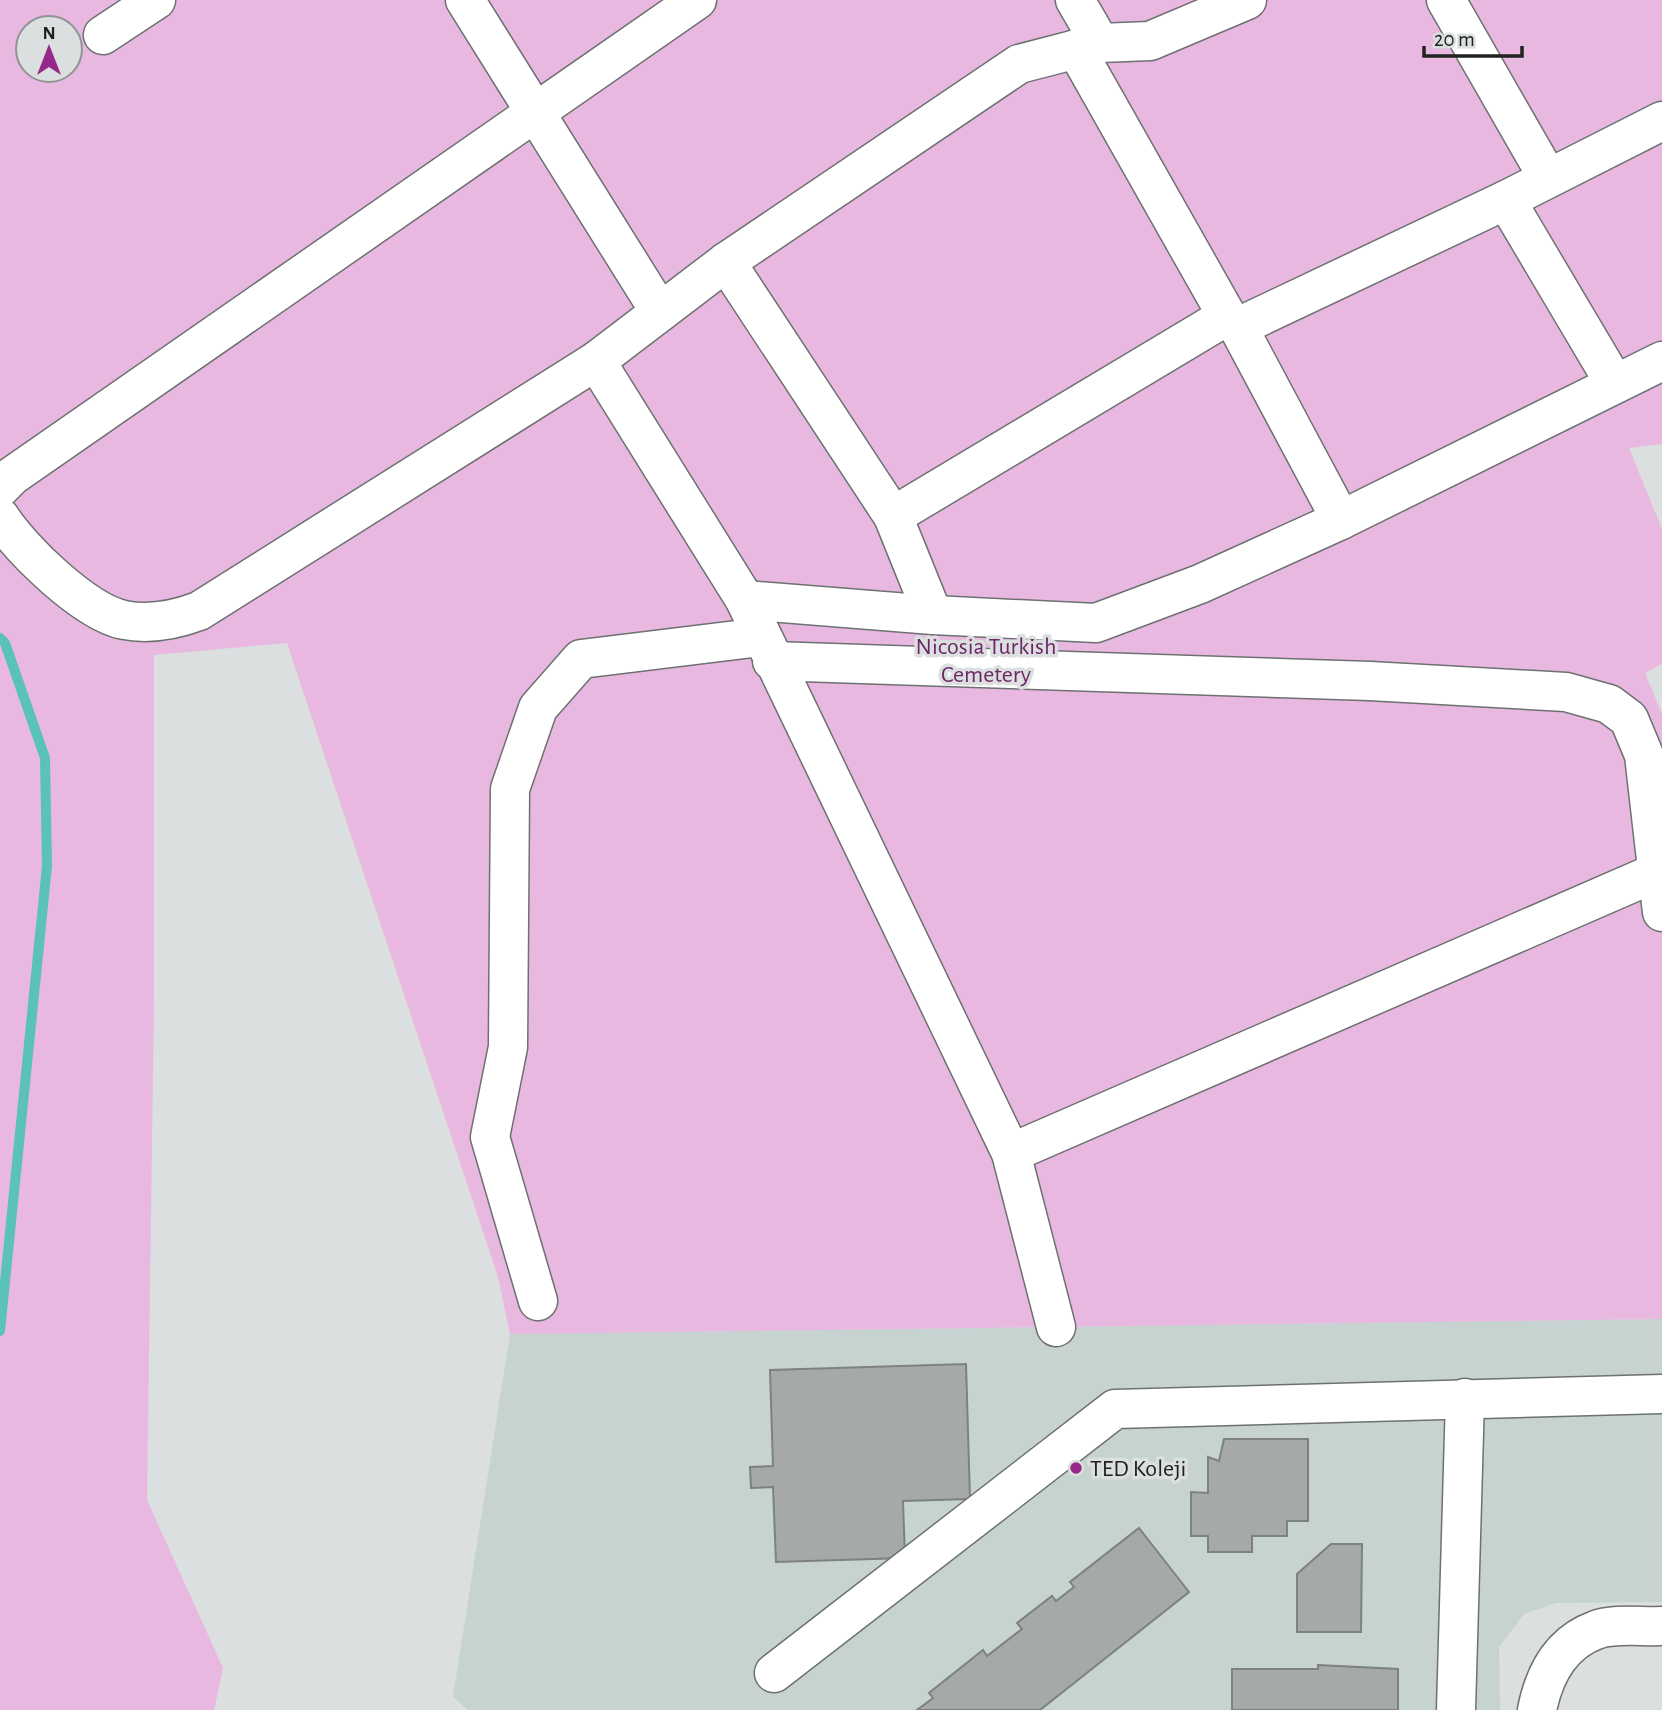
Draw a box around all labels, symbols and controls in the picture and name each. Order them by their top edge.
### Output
north arrow [14,14,84,84]
scale bar [1424,14,1522,58]
text: N [42,24,56,43]
text: 20 m [1434,29,1475,50]
park label: Nicosia Turkish Cemetery [916,635,1056,687]
place label: TED Koleji [1090,1457,1186,1481]
marker: TED Koleji [1068,1460,1084,1476]

